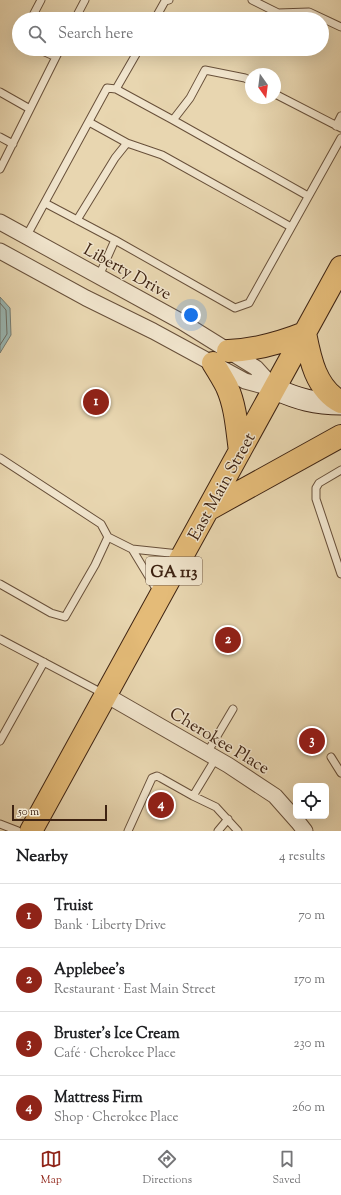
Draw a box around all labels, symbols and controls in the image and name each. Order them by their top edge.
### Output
search box [12,12,329,56]
icon: search [26,23,48,45]
text: Search here [58,24,133,45]
north arrow [245,68,281,104]
street label: Liberty Drive [79,239,175,307]
your location [181,305,201,325]
pin: 1 [83,387,109,417]
street label: East Main Street [183,428,262,545]
road number: GA 113 [146,557,202,585]
pin: 2 [215,625,241,655]
street label: Cherokee Place [164,702,274,781]
pin: 3 [299,726,325,756]
map controls [293,783,329,819]
button: locate [293,783,329,819]
pin: 4 [148,790,174,820]
scale bar [12,803,107,822]
text: 50 m [18,804,39,820]
text: Nearby [16,845,68,869]
text: 4 results [279,848,325,866]
text: Truist [54,896,93,917]
text: 1 [27,907,31,925]
text: 70 m [298,907,325,925]
text: Bank · Liberty Drive [54,917,166,935]
text: Applebee's [54,960,125,981]
text: 2 [26,971,32,989]
text: 170 m [294,971,325,989]
text: Restaurant · East Main Street [54,981,215,999]
text: Bruster's Ice Cream [54,1024,180,1045]
text: 3 [26,1035,32,1053]
text: 230 m [293,1035,325,1053]
text: Café · Cherokee Place [54,1045,176,1063]
text: Mattress Firm [54,1088,143,1109]
text: 4 [26,1099,32,1117]
text: 260 m [292,1099,325,1117]
text: Shop · Cherokee Place [54,1109,179,1127]
tab: Map [40,1148,62,1188]
tab: Directions [143,1148,192,1188]
tab: Saved [273,1148,301,1188]

